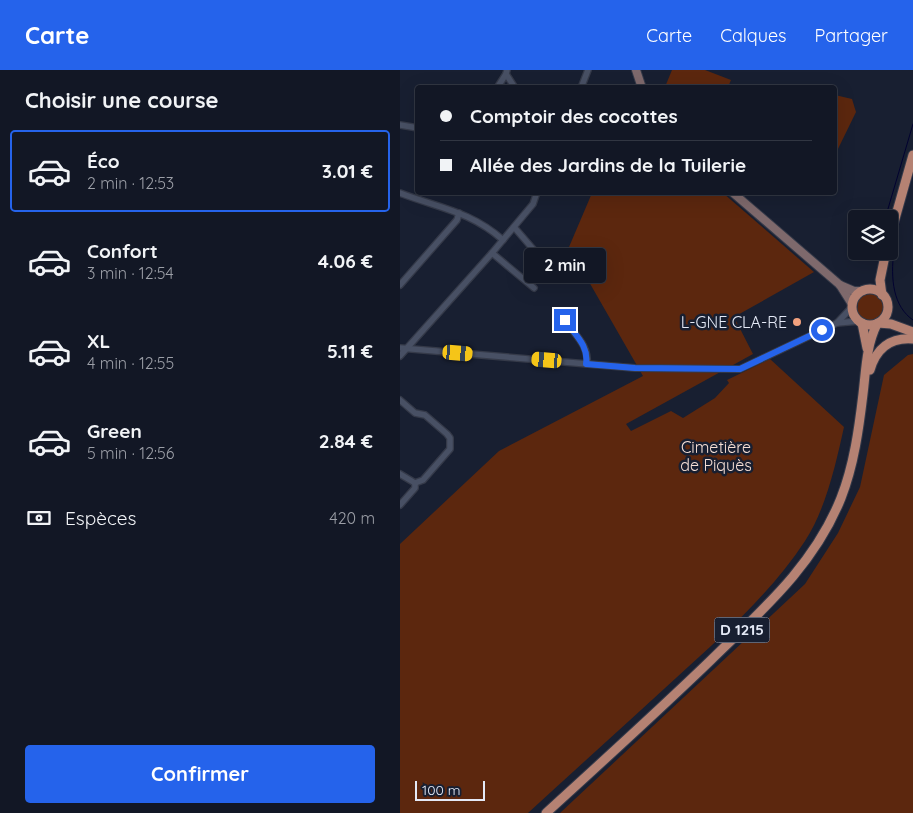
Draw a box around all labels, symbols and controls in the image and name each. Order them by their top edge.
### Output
text: Carte [25,20,89,50]
text: Carte [646,24,692,47]
text: Calques [720,24,787,47]
text: Partager [815,24,888,47]
text: Choisir une course [25,86,219,114]
text: Comptoir des cocottes [470,104,678,128]
icon: car [27,149,72,194]
text: Éco [87,149,120,173]
text: Allée des Jardins de la Tuilerie [470,153,746,177]
text: 3.01 € [322,159,373,183]
text: 2 min · 12:53 [87,173,174,193]
map controls [848,210,898,260]
button: layers [848,210,898,260]
icon: car [27,239,72,284]
text: Confort [87,239,158,263]
callout: 2 min [524,248,606,282]
text: 4.06 € [318,249,373,273]
text: 2 min [544,255,586,275]
text: 3 min · 12:54 [87,263,174,283]
route end [554,309,576,331]
place label: L-GNE CLA-RE [681,312,787,332]
marker: L-GNE CLA-RE [791,316,803,328]
route start [811,319,833,341]
icon: car [27,329,72,374]
text: XL [87,329,110,353]
text: 5.11 € [327,339,373,363]
car [442,344,473,362]
car [531,351,562,369]
text: 4 min · 12:55 [87,353,174,373]
icon: car [27,419,72,464]
text: Green [87,419,142,443]
text: 2.84 € [319,429,373,453]
park label: Cimetière de Piquès [680,437,752,475]
text: 5 min · 12:56 [87,443,174,463]
icon: cash [25,504,53,532]
text: Espèces [65,506,136,530]
text: 420 m [329,508,375,528]
road number: D 1215 [714,618,770,642]
button: Confirmer [25,745,375,803]
scale bar [415,778,485,801]
text: 100 m [422,781,460,799]

